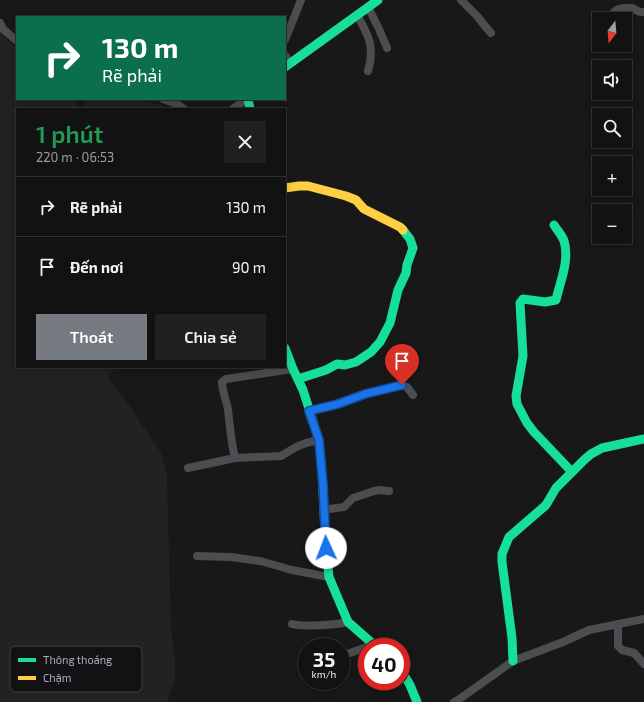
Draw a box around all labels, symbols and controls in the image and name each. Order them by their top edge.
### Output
north arrow [592,12,632,52]
map controls [592,12,632,244]
text: 130 m [102,30,178,64]
icon: right [36,32,88,84]
button: sound [592,60,632,100]
text: Rẽ phải [102,64,162,86]
button: search [592,108,632,148]
text: 1 phút [36,119,103,148]
button: close [224,121,266,163]
text: 220 m · 06:53 [36,149,114,165]
button: + [592,156,632,196]
icon: right [36,196,58,218]
text: Rẽ phải [70,198,122,216]
text: 130 m [226,198,266,216]
button: − [592,204,632,244]
icon: arrive [36,256,58,278]
text: Đến nơi [70,258,124,276]
text: 90 m [232,258,266,276]
button: Thoát [36,314,147,360]
button: Chia sẻ [155,314,266,360]
pin [385,344,419,385]
icon: arrive [391,350,413,372]
position arrow [305,527,347,569]
speed limit sign: 40 [358,638,410,690]
legend [10,646,142,692]
text: 35 [313,647,335,671]
text: Thông thoáng [43,653,112,666]
text: km/h [312,668,336,680]
text: Chậm [43,671,71,685]

